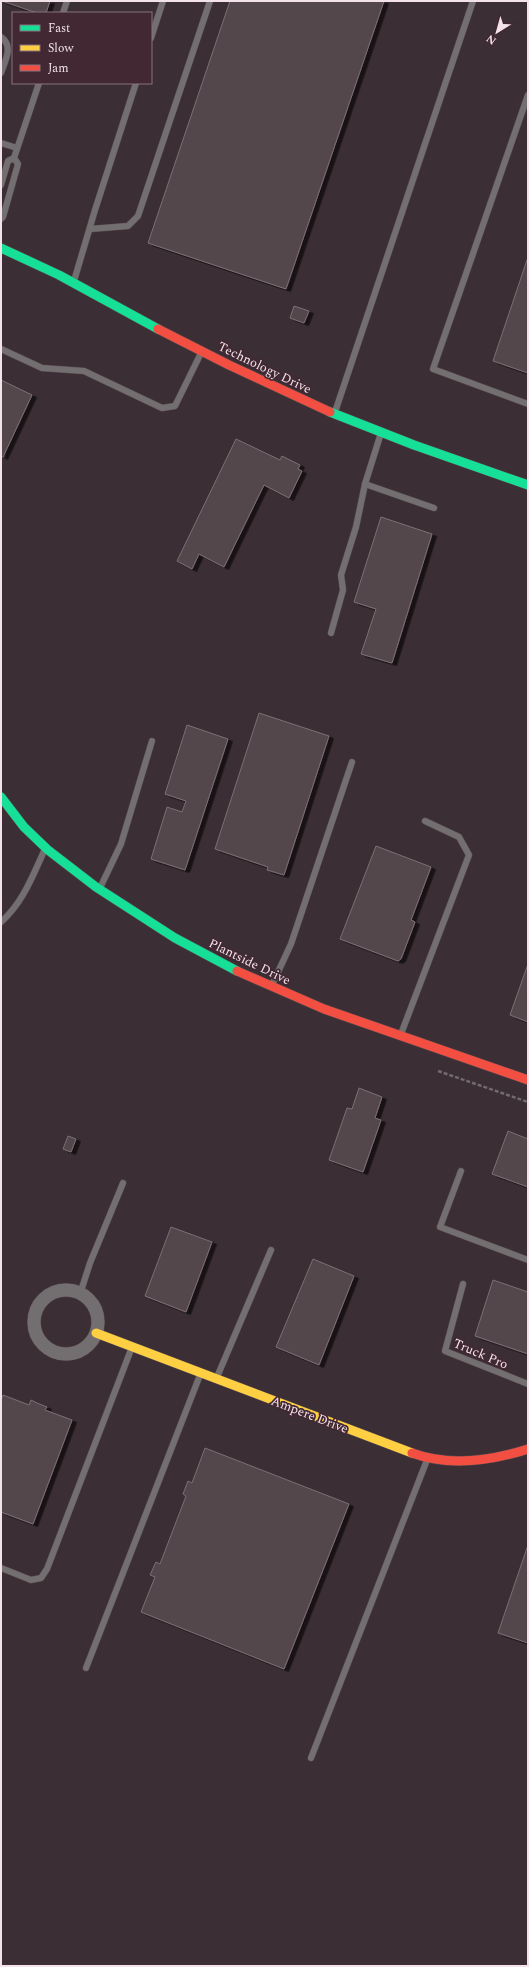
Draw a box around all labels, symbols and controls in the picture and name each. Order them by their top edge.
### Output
legend [12,12,152,84]
north arrow [477,12,517,52]
text: Fast [48,19,70,38]
text: N [483,30,500,49]
text: Slow [48,39,74,58]
text: Jam [48,59,69,78]
street label: Technology Drive [214,337,315,399]
street label: Plantside Drive [205,933,294,990]
street label: Truck Pro [450,1333,511,1374]
street label: Ampere Drive [268,1391,351,1439]

